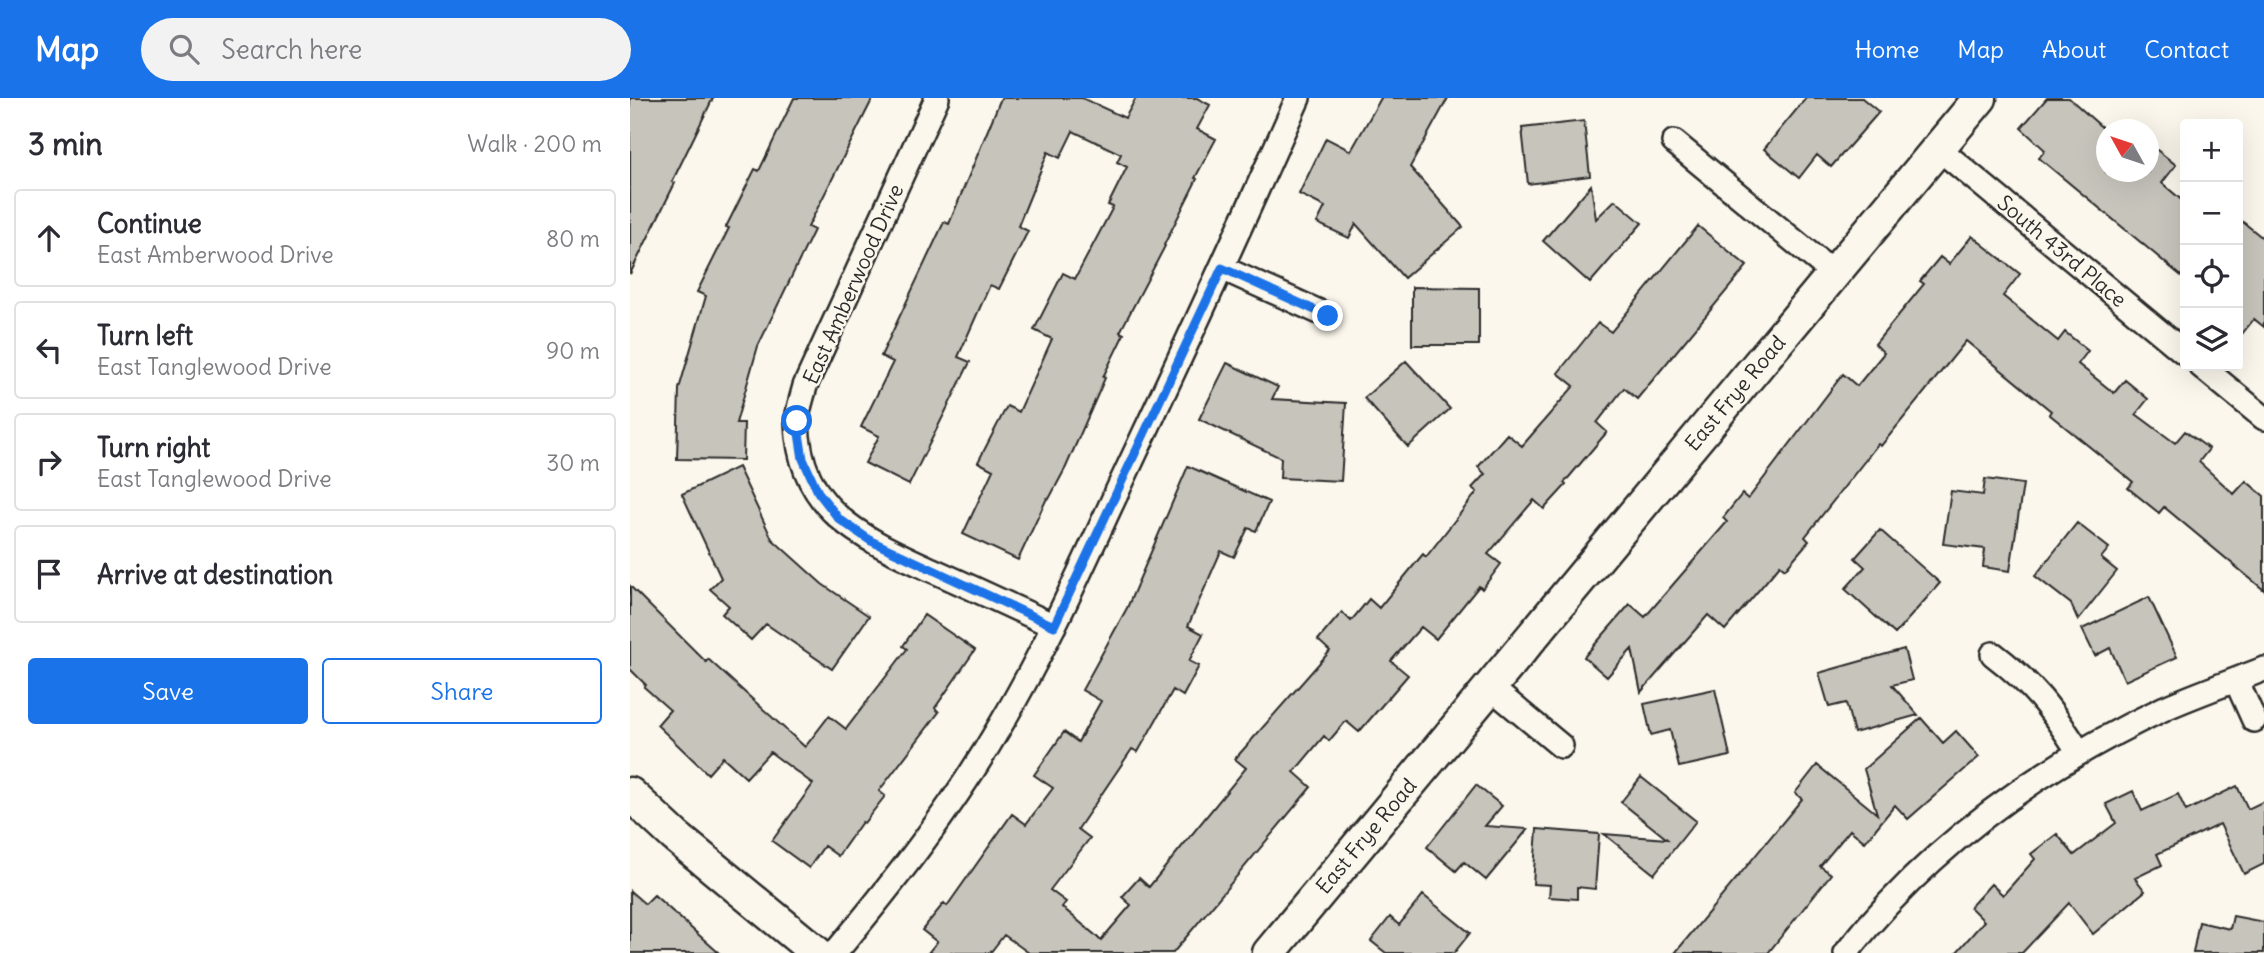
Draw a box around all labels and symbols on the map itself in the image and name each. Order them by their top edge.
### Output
north arrow [2096,119,2159,182]
street label: East Amberwood Drive [797,180,909,388]
street label: South 43rd Place [1992,189,2132,313]
route end [1312,300,1343,331]
street label: East Frye Road [1679,330,1791,456]
route start [781,405,812,436]
street label: East Frye Road [1310,773,1422,899]

